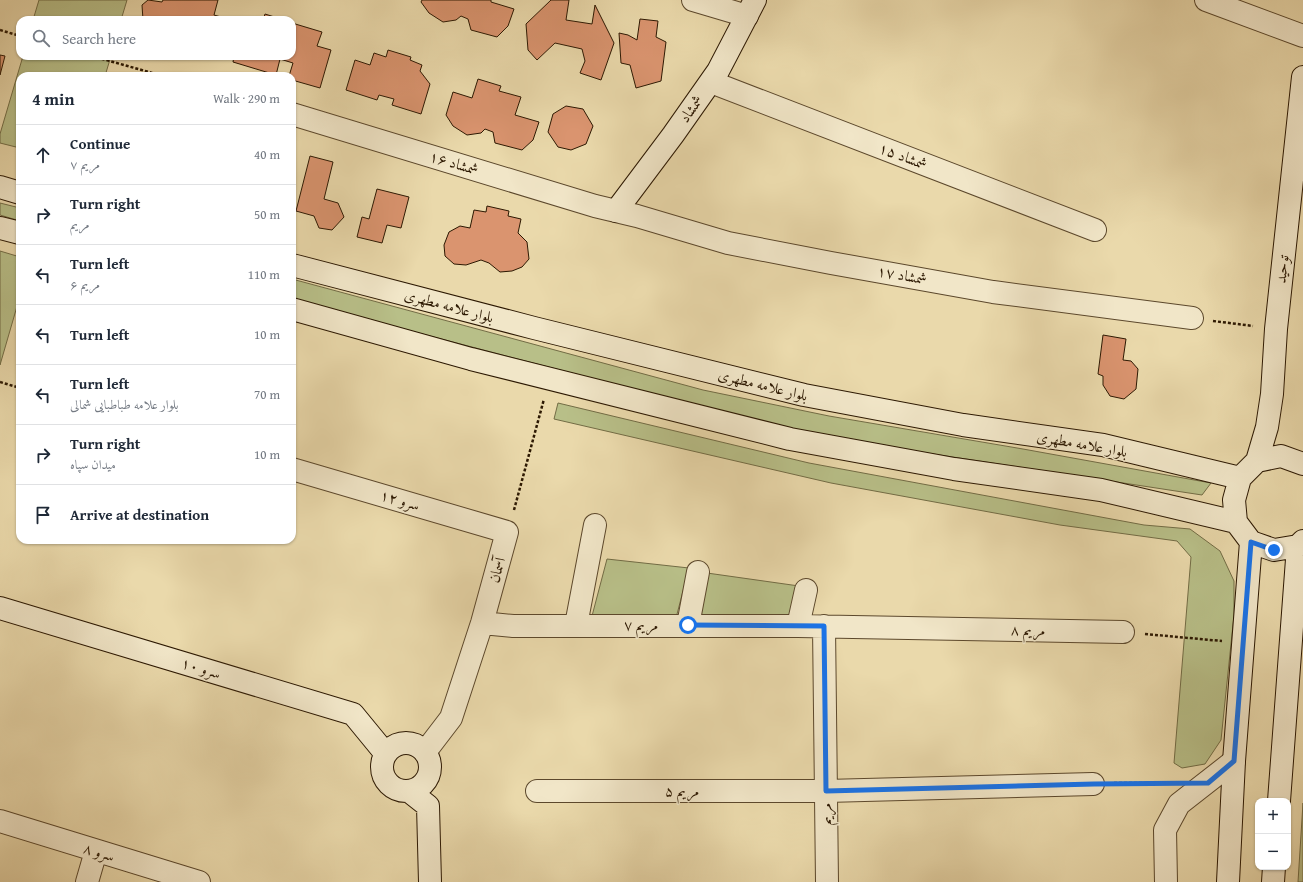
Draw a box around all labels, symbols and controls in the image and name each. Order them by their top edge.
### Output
search box [16,16,296,60]
icon: search [30,27,52,49]
text: Search here [62,28,136,49]
text: 4 min [32,86,74,111]
text: Walk · 290 m [213,89,280,108]
street label: شمشاد [674,91,708,127]
text: Continue [70,133,131,154]
street label: شمشاد ۱۵ [876,137,930,174]
icon: ahead [32,144,54,166]
text: 40 m [254,145,280,164]
street label: شمشاد ۱۶ [427,145,481,180]
text: مریم ۷ [70,155,100,174]
text: Turn right [70,193,141,214]
icon: right [32,204,54,226]
text: 50 m [254,205,280,224]
text: مریم [70,215,90,234]
text: Turn left [70,253,129,274]
street label: توحید [1270,253,1293,284]
street label: شمشاد ۱۷ [876,260,929,289]
icon: left [32,264,54,286]
text: 110 m [248,265,280,284]
text: مریم ۶ [70,275,100,294]
street label: بلوار علامه مطهری [402,284,496,328]
icon: left [32,324,54,346]
text: Turn left [70,324,129,345]
text: 10 m [254,325,280,344]
street label: بلوار علامه مطهری [716,363,810,406]
text: Turn left [70,373,129,394]
icon: left [32,384,54,406]
text: 70 m [254,385,280,404]
text: بلوار علامه طباطبایی شمالی [70,395,179,414]
street label: بلوار علامه مطهری [1035,425,1129,462]
text: Turn right [70,433,141,454]
icon: right [32,444,54,466]
text: 10 m [254,445,280,464]
text: میدان سپاه [70,455,116,474]
street label: سرو ۱۲ [378,484,422,515]
icon: arrive [32,504,54,526]
text: Arrive at destination [70,504,209,525]
route end [1265,541,1283,559]
street label: آسمان [483,553,511,585]
street label: مریم ۷ [624,614,658,638]
route start [679,616,697,634]
street label: مریم ۸ [1010,619,1045,643]
street label: سرو ۱۰ [179,652,223,683]
street label: مریم ۵ [665,780,699,804]
map controls [1255,798,1291,870]
button: + [1255,798,1291,834]
street label: مریم [815,803,839,825]
button: − [1255,834,1291,870]
street label: سرو ۸ [81,837,117,866]

